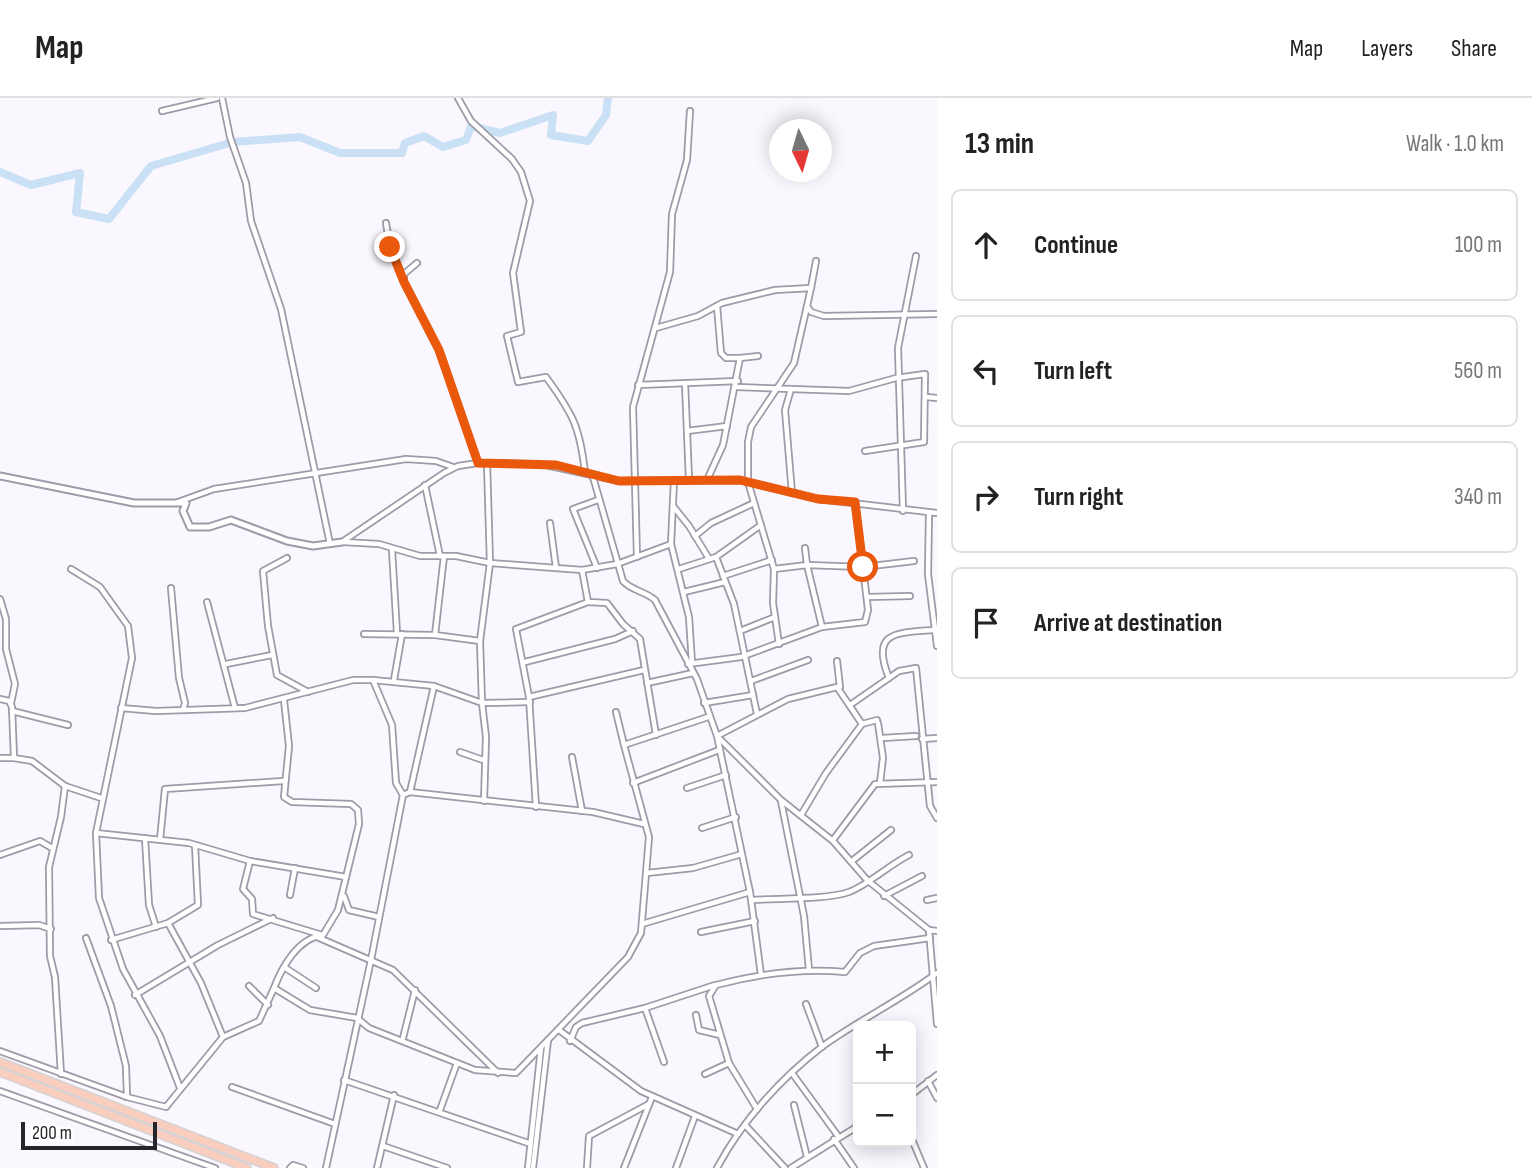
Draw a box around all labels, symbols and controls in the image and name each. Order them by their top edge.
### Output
text: Map [35,28,84,68]
text: Map [1290,34,1323,63]
text: Layers [1361,34,1413,63]
text: Share [1451,34,1497,63]
north arrow [769,119,832,182]
text: 13 min [965,126,1034,162]
text: Walk · 1.0 km [1406,130,1504,158]
icon: ahead [967,226,1005,264]
text: Continue [1034,230,1118,261]
route end [374,231,405,262]
text: 100 m [1455,231,1502,259]
icon: left [967,352,1005,390]
text: Turn left [1034,356,1112,387]
text: 560 m [1454,357,1502,385]
icon: right [967,478,1005,516]
text: Turn right [1034,482,1123,513]
text: 340 m [1454,483,1502,511]
route start [847,551,878,582]
icon: arrive [967,604,1005,642]
text: Arrive at destination [1034,608,1222,639]
map controls [853,1021,916,1147]
button: + [853,1021,916,1084]
button: − [853,1084,916,1147]
scale bar [21,1119,158,1151]
text: 200 m [32,1122,72,1145]

